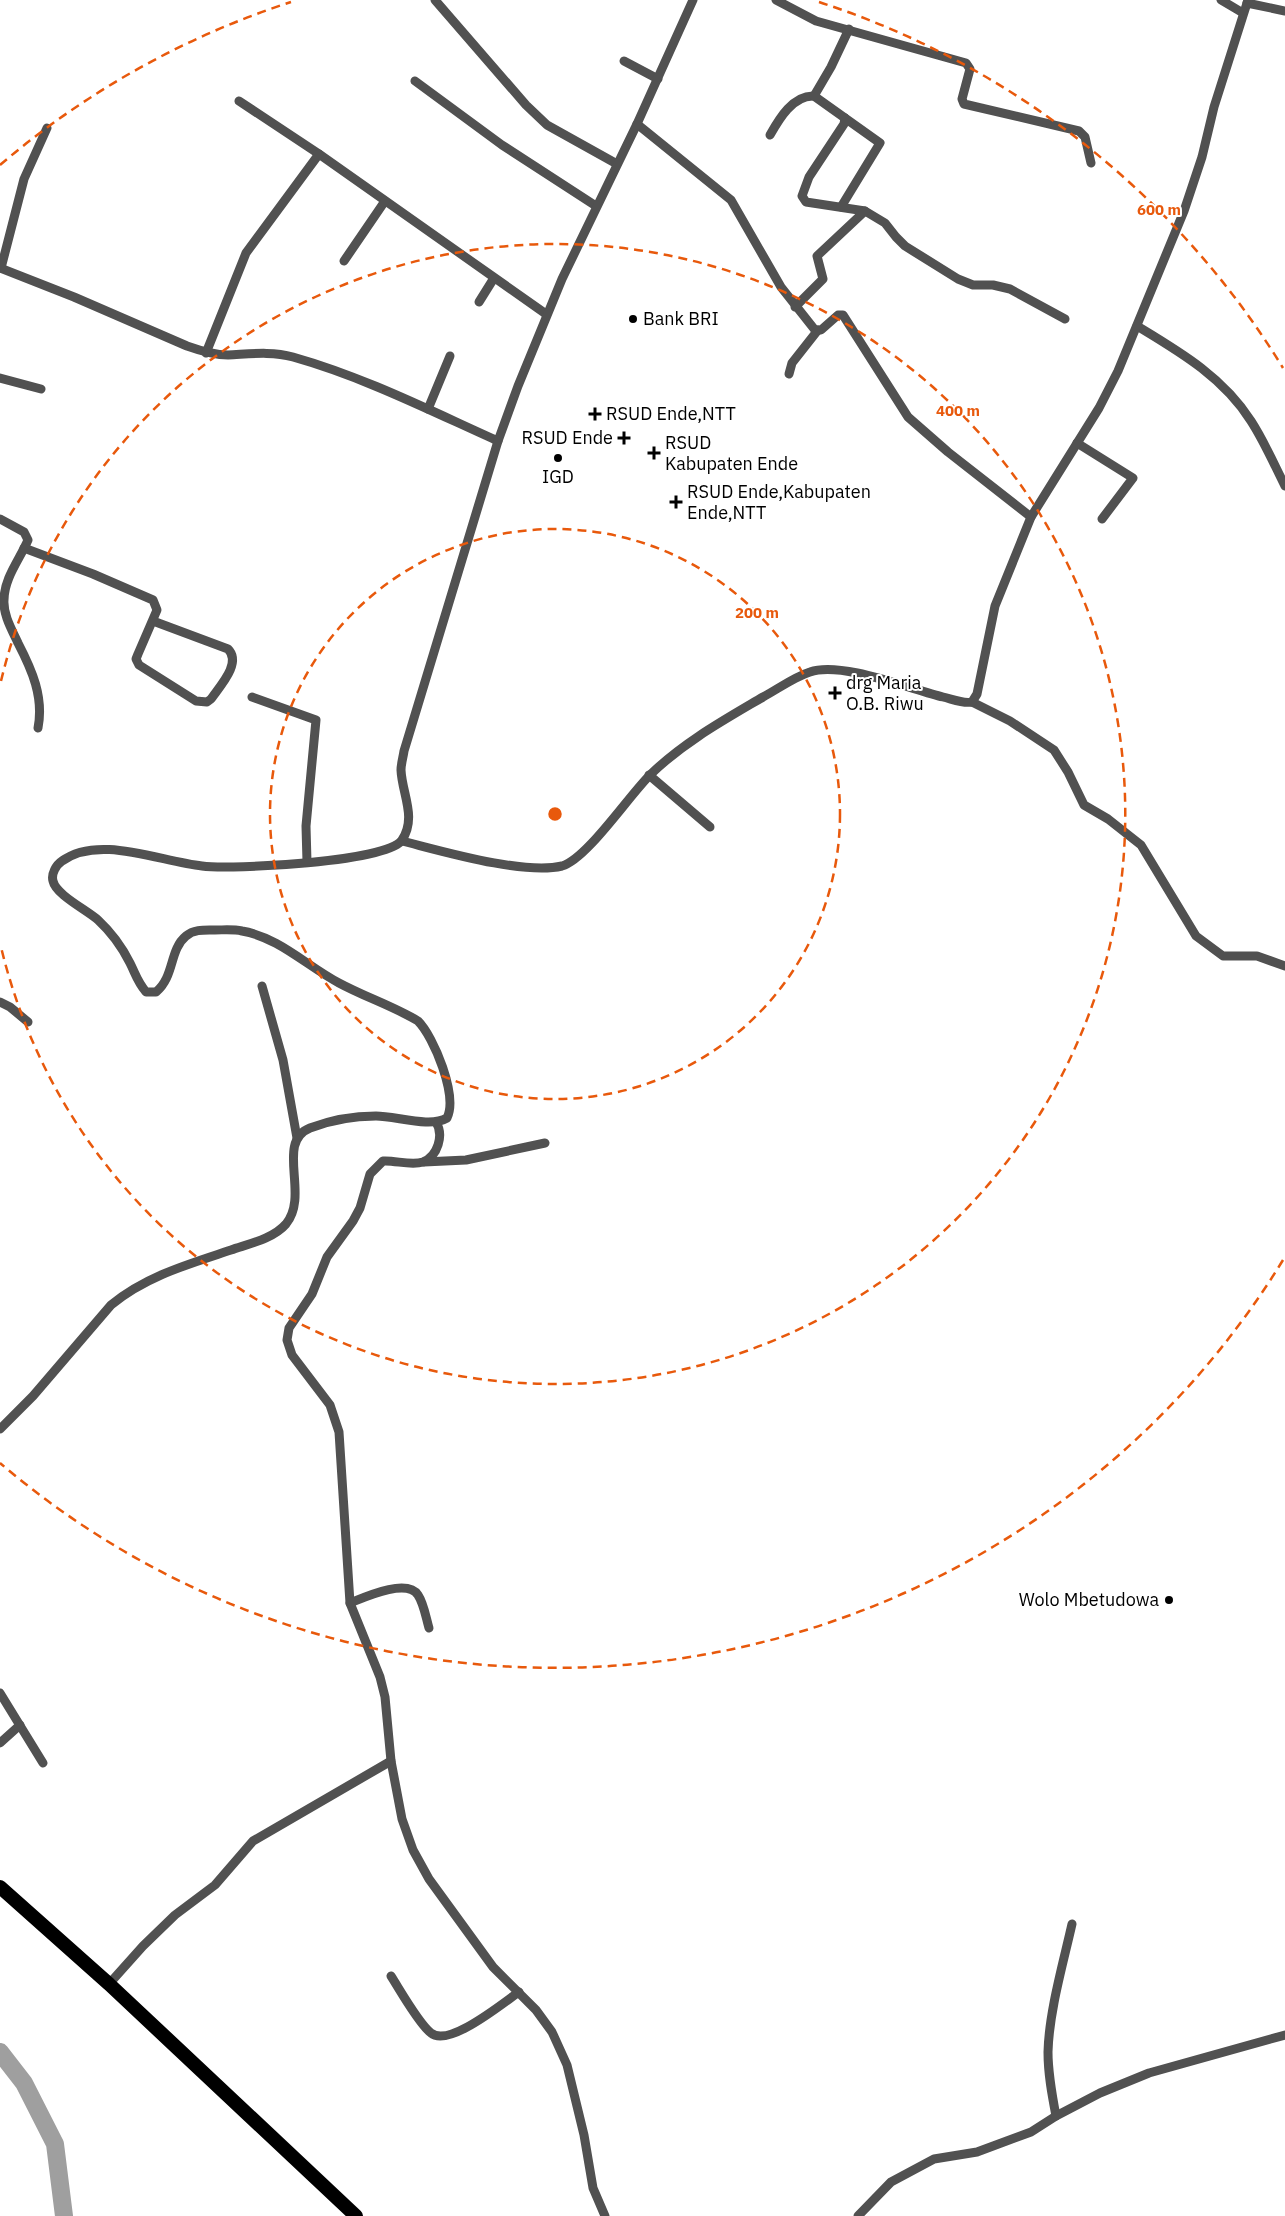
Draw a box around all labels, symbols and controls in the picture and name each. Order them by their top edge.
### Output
text: 600 m [1137,200,1181,219]
place label: Bank BRI [643,307,719,330]
marker: Bank BRI [627,313,639,325]
text: 400 m [936,401,980,420]
place label: RSUD Ende,NTT [606,402,736,425]
marker: RSUD Ende,NTT [588,407,602,421]
place label: RSUD Ende [521,426,613,449]
marker: RSUD Ende [617,431,631,445]
place label: RSUD Kabupaten Ende [665,431,798,475]
marker: RSUD Kabupaten Ende [647,446,661,460]
marker: IGD [552,452,564,464]
place label: IGD [542,465,574,488]
place label: RSUD Ende,Kabupaten Ende,NTT [687,480,871,524]
marker: RSUD Ende,Kabupaten Ende,NTT [669,495,683,509]
text: 200 m [735,603,779,622]
place label: drg Maria O.B. Riwu [846,671,924,715]
marker: drg Maria O.B. Riwu [828,686,842,700]
centre of rings [546,805,564,823]
place label: Wolo Mbetudowa [1019,1588,1159,1611]
marker: Wolo Mbetudowa [1163,1594,1175,1606]

